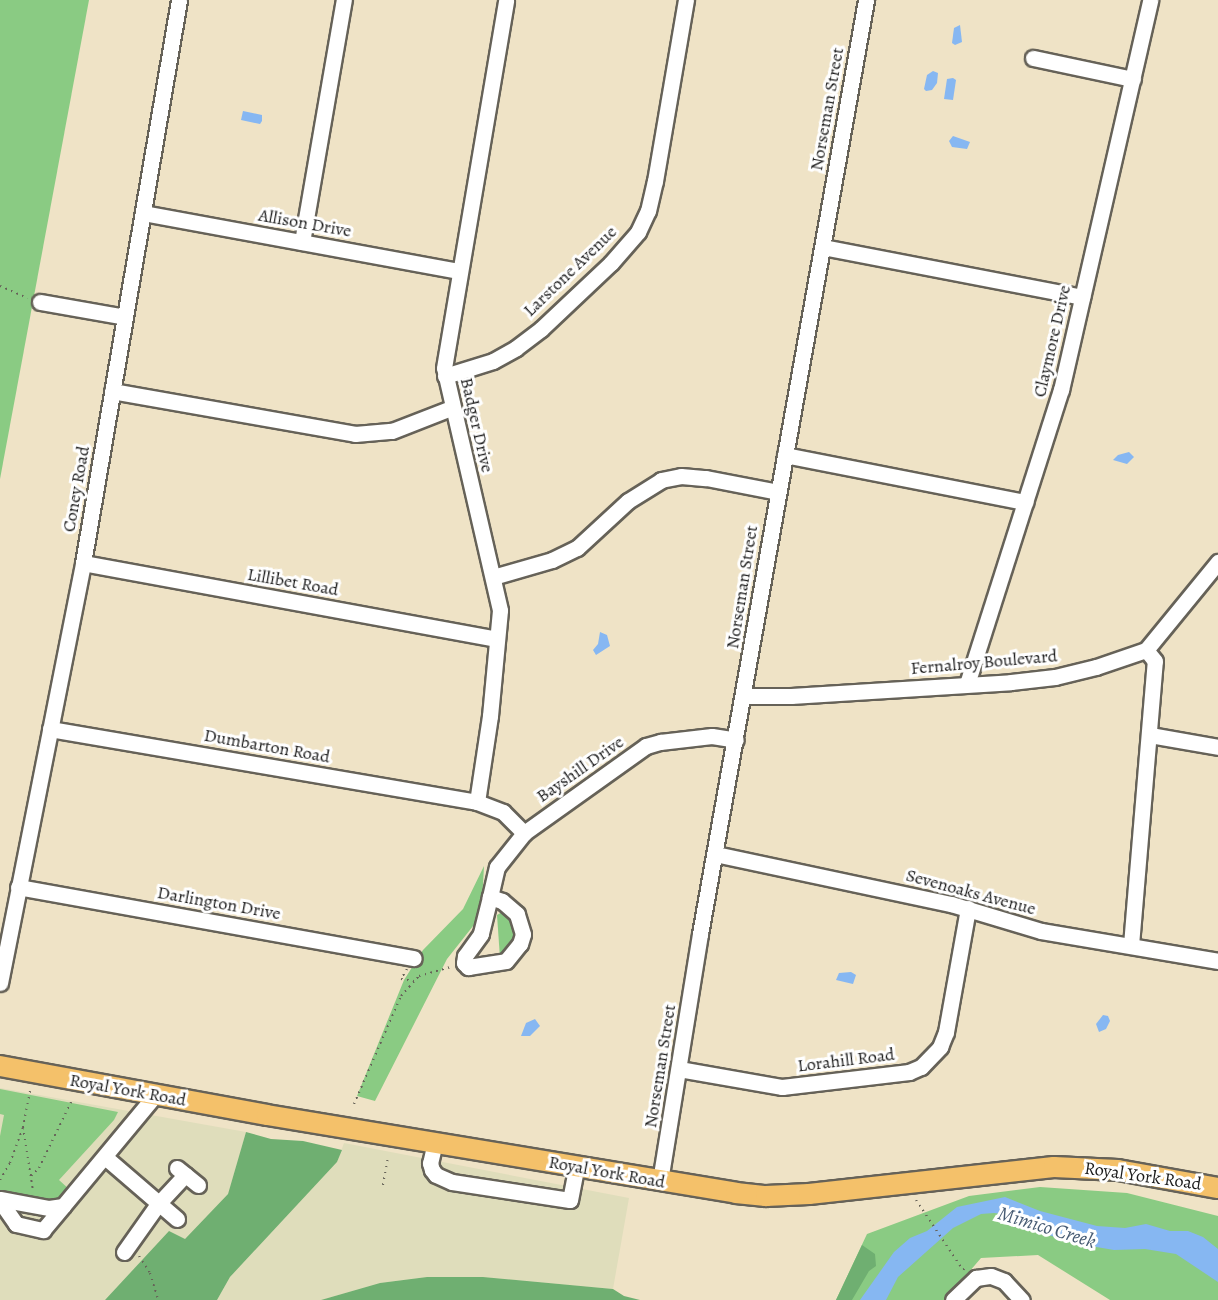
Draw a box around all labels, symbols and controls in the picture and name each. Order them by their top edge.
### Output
street label: Norseman Street [806,46,848,172]
street label: Allison Drive [257,204,353,242]
street label: Larstone Avenue [519,221,621,321]
street label: Claymore Drive [1029,283,1075,399]
street label: Badger Drive [456,375,498,475]
street label: Coney Road [58,444,94,534]
street label: Norseman Street [722,524,762,650]
street label: Lillibet Road [246,563,340,601]
street label: Fernalroy Boulevard [910,645,1058,679]
street label: Dumbarton Road [202,724,332,768]
street label: Bayshill Drive [532,731,628,807]
street label: Sevenoaks Avenue [904,864,1038,920]
street label: Darlington Drive [156,882,282,924]
street label: Norseman Street [640,1003,680,1129]
street label: Lorahill Road [796,1043,896,1077]
street label: Royal York Road [68,1069,188,1111]
street label: Royal York Road [547,1151,667,1193]
street label: Royal York Road [1083,1157,1203,1195]
water label: Mimico Creek [995,1201,1099,1253]

